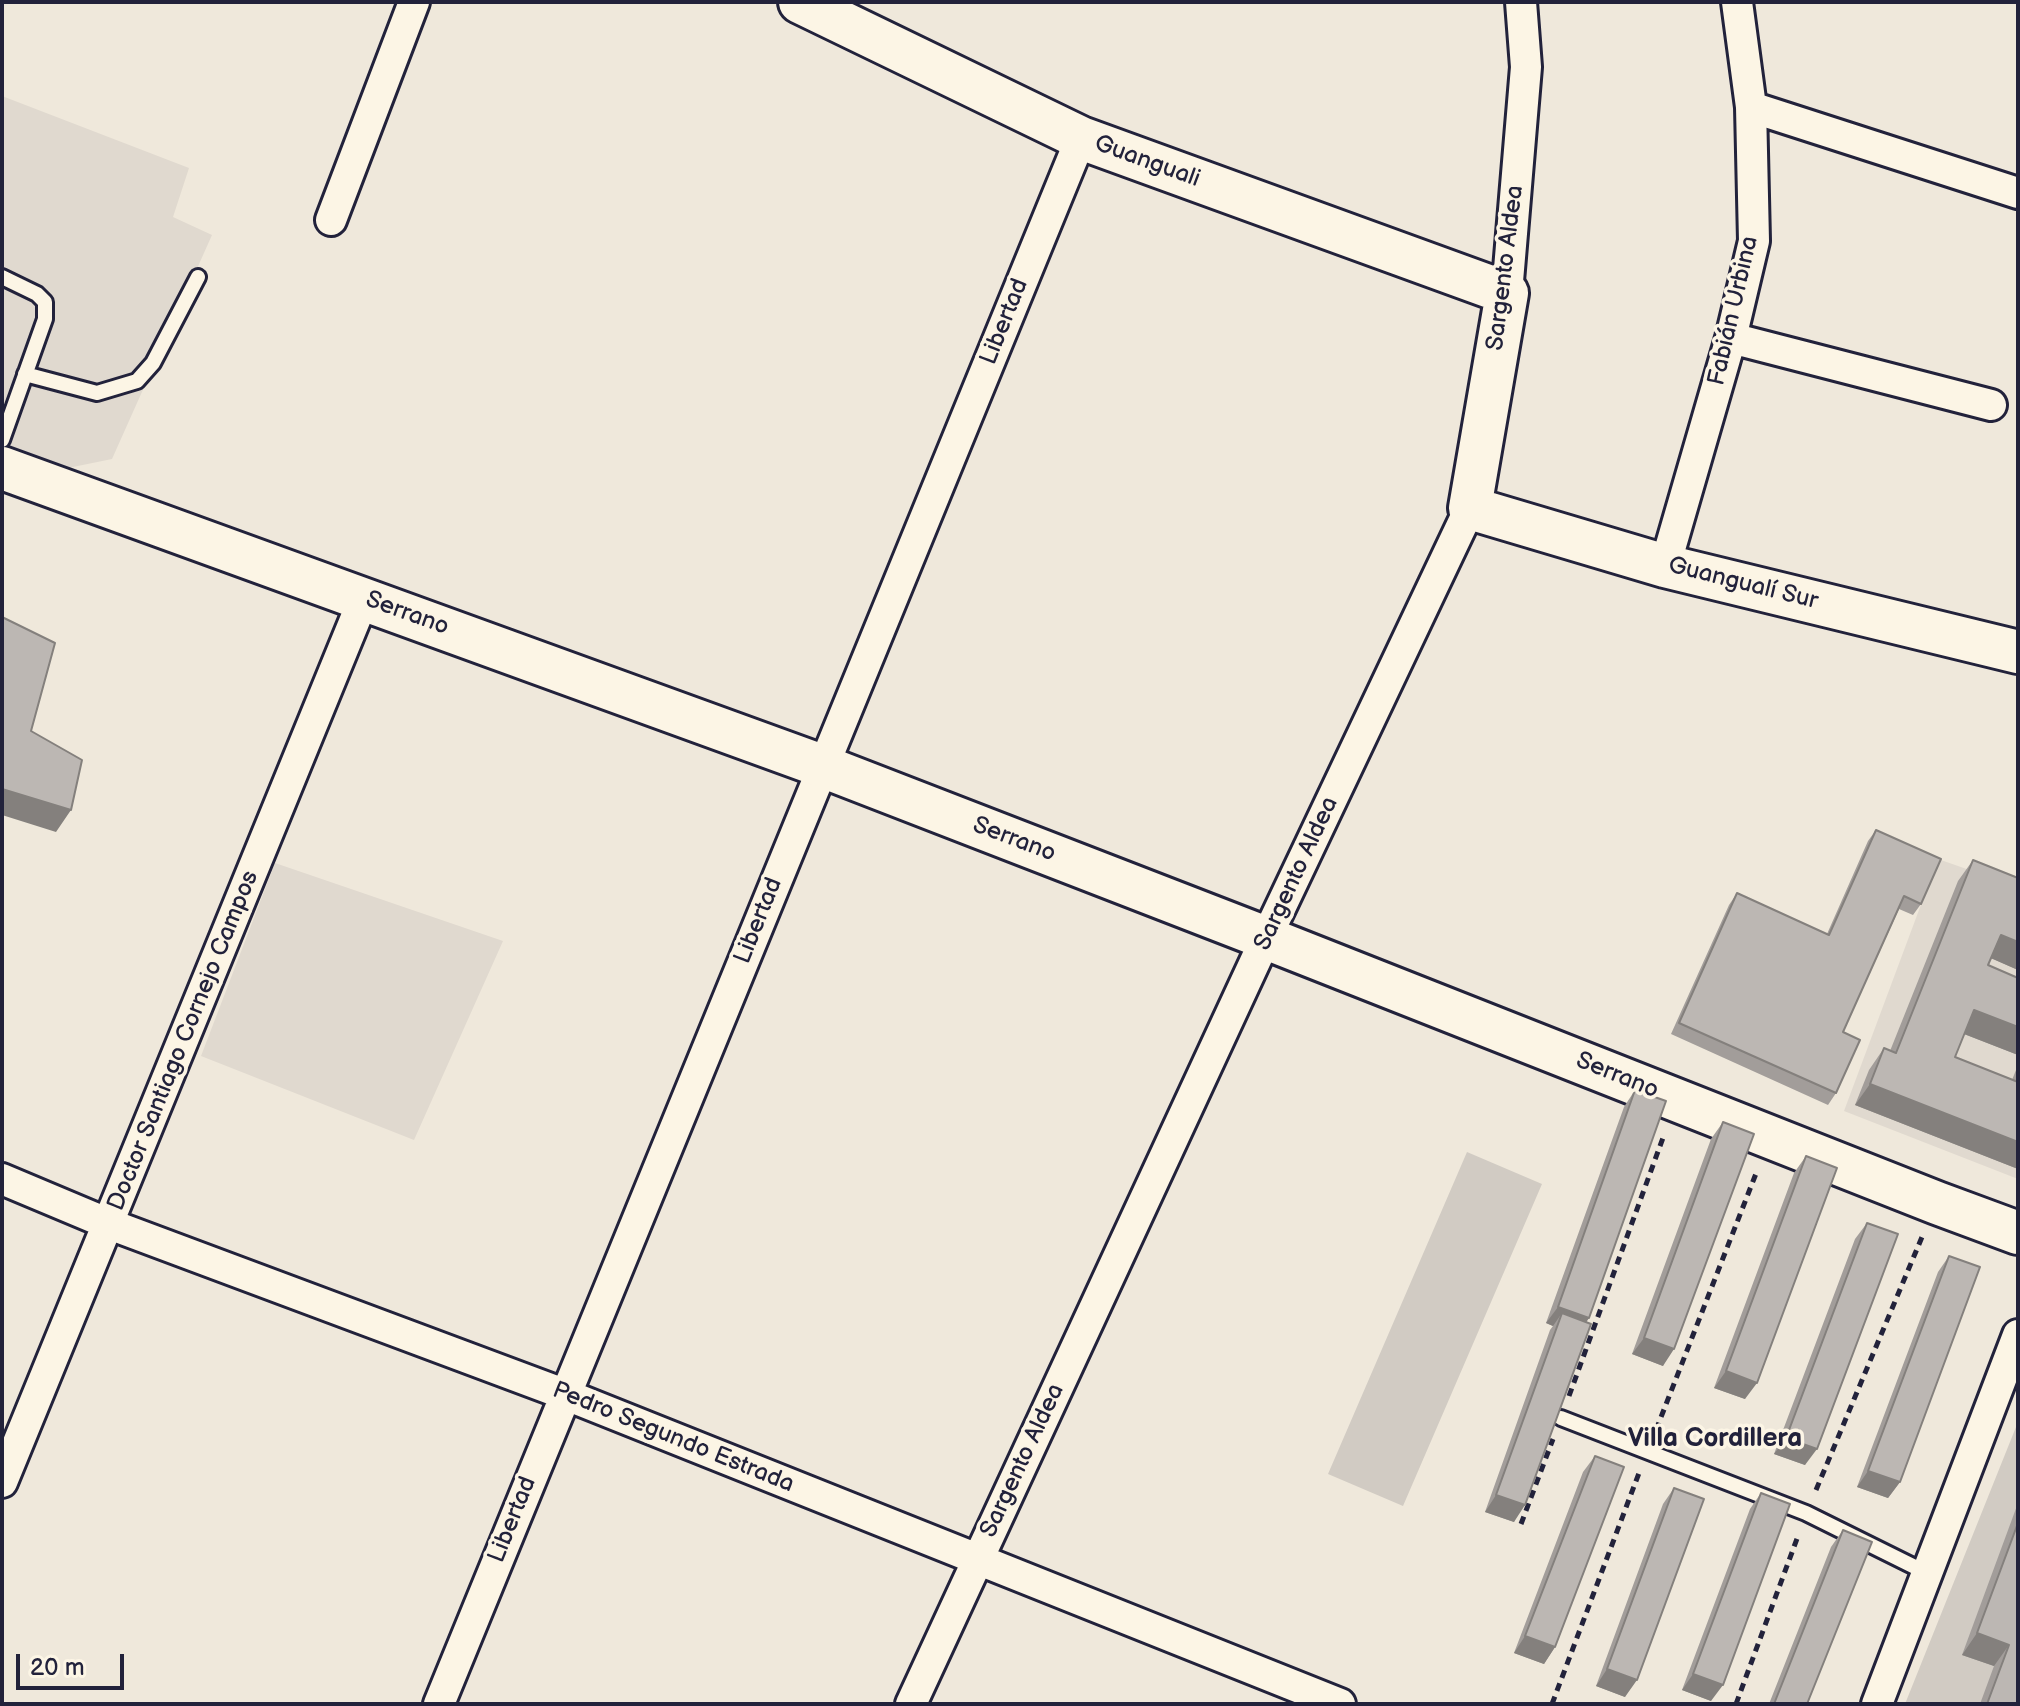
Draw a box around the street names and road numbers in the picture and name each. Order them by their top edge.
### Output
street label: Guanguali [1090,130,1204,194]
street label: Sargento Aldea [1482,184,1530,352]
street label: Fabián Urbina [1703,234,1765,388]
street label: Libertad [975,275,1035,369]
street label: Guangualí Sur [1665,551,1821,617]
street label: Serrano [362,586,452,642]
street label: Sargento Aldea [1249,793,1345,955]
street label: Serrano [969,811,1059,869]
street label: Doctor Santiago Cornejo Campos [102,867,266,1215]
street label: Libertad [729,874,789,968]
street label: Serrano [1572,1046,1662,1106]
street label: Pedro Segundo Estrada [548,1376,798,1500]
street label: Sargento Aldea [975,1380,1071,1542]
street label: Libertad [483,1473,543,1567]

